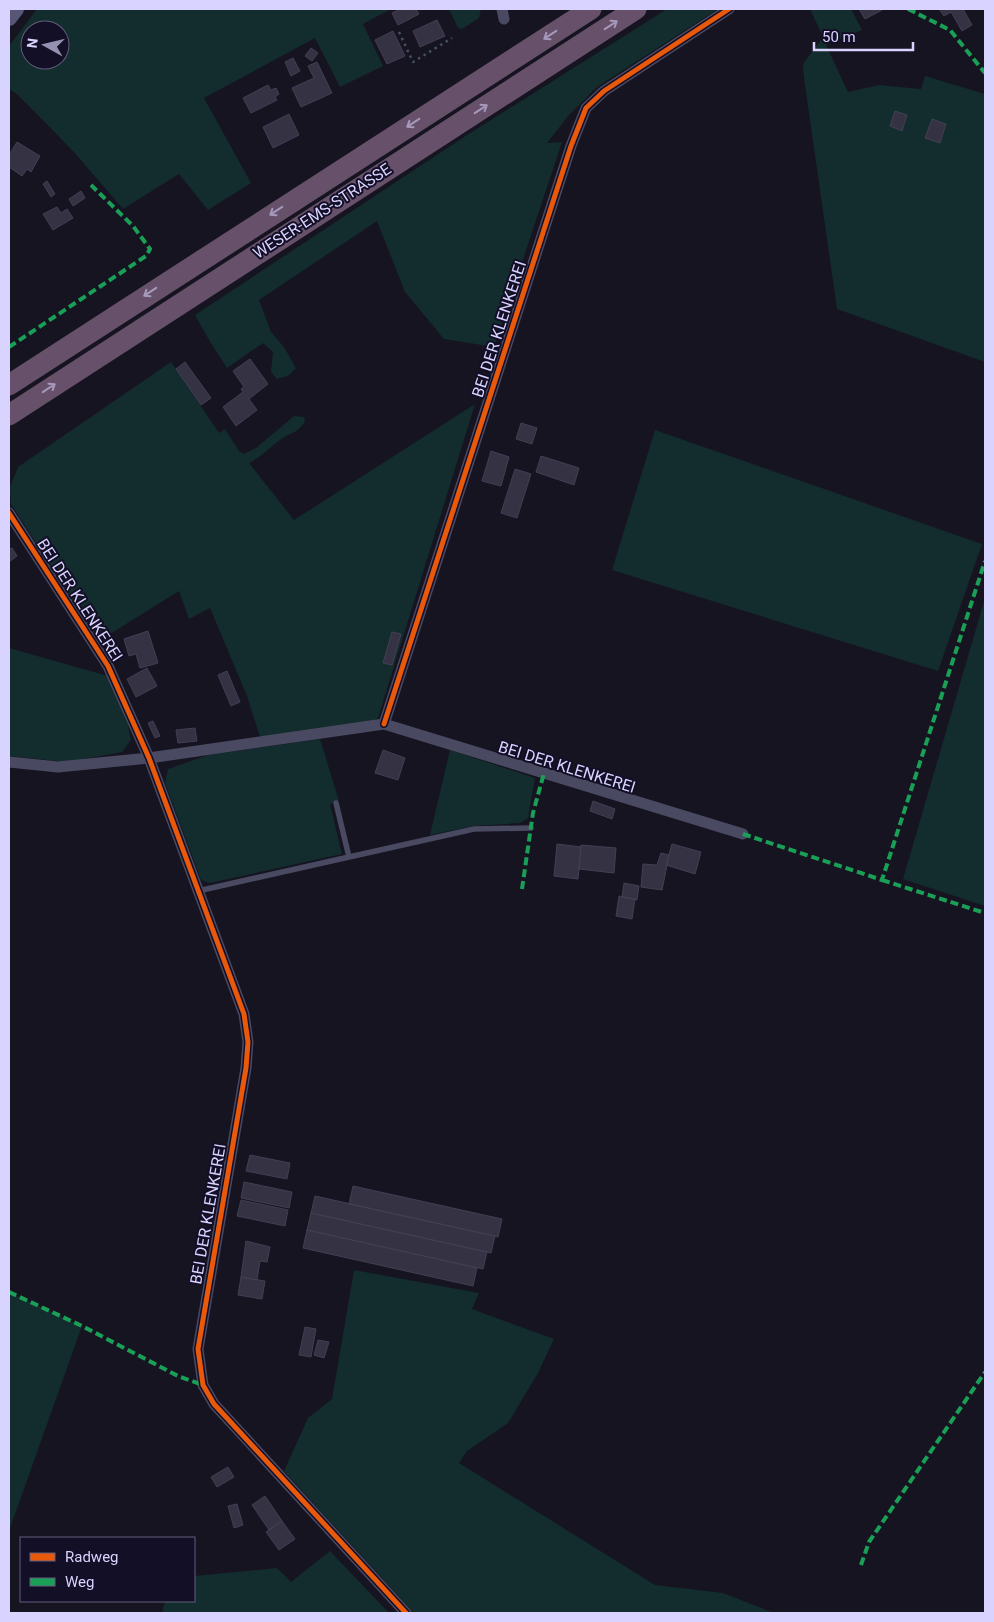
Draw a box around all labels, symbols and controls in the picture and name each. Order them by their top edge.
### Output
north arrow [20,20,70,70]
one-way arrow [604,20,618,30]
scale bar [814,20,913,52]
text: 50 m [822,28,856,46]
one-way arrow [543,30,557,40]
text: N [24,37,41,49]
one-way arrow [474,104,488,114]
one-way arrow [406,118,420,128]
street label: WESER-EMS-STRASSE [249,159,395,263]
one-way arrow [270,206,284,216]
street label: BEI DER KLENKEREI [468,258,530,400]
one-way arrow [144,287,158,297]
one-way arrow [42,383,56,393]
street label: BEI DER KLENKEREI [33,535,127,665]
street label: BEI DER KLENKEREI [496,737,638,797]
street label: BEI DER KLENKEREI [186,1142,230,1286]
legend [20,1537,195,1602]
text: Radweg [65,1548,119,1566]
text: Weg [65,1573,94,1591]

